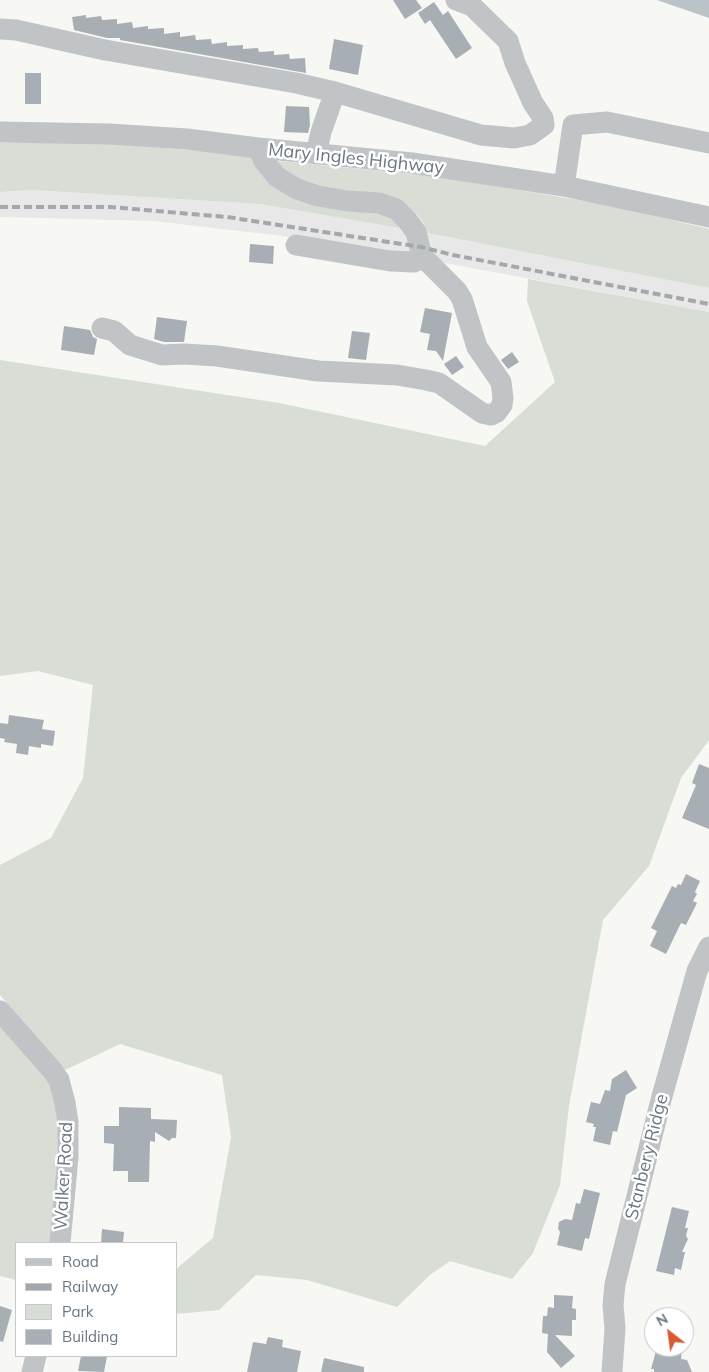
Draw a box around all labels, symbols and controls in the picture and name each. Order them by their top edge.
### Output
street label: Mary Ingles Highway [267,139,445,179]
street label: Stanbery Ridge [621,1092,673,1222]
street label: Walker Road [50,1121,78,1231]
legend [15,1242,178,1357]
text: Road [62,1252,99,1271]
text: Railway [62,1277,118,1296]
text: Park [62,1302,94,1321]
north arrow [644,1307,694,1357]
text: N [653,1309,671,1330]
text: Building [62,1327,118,1346]

